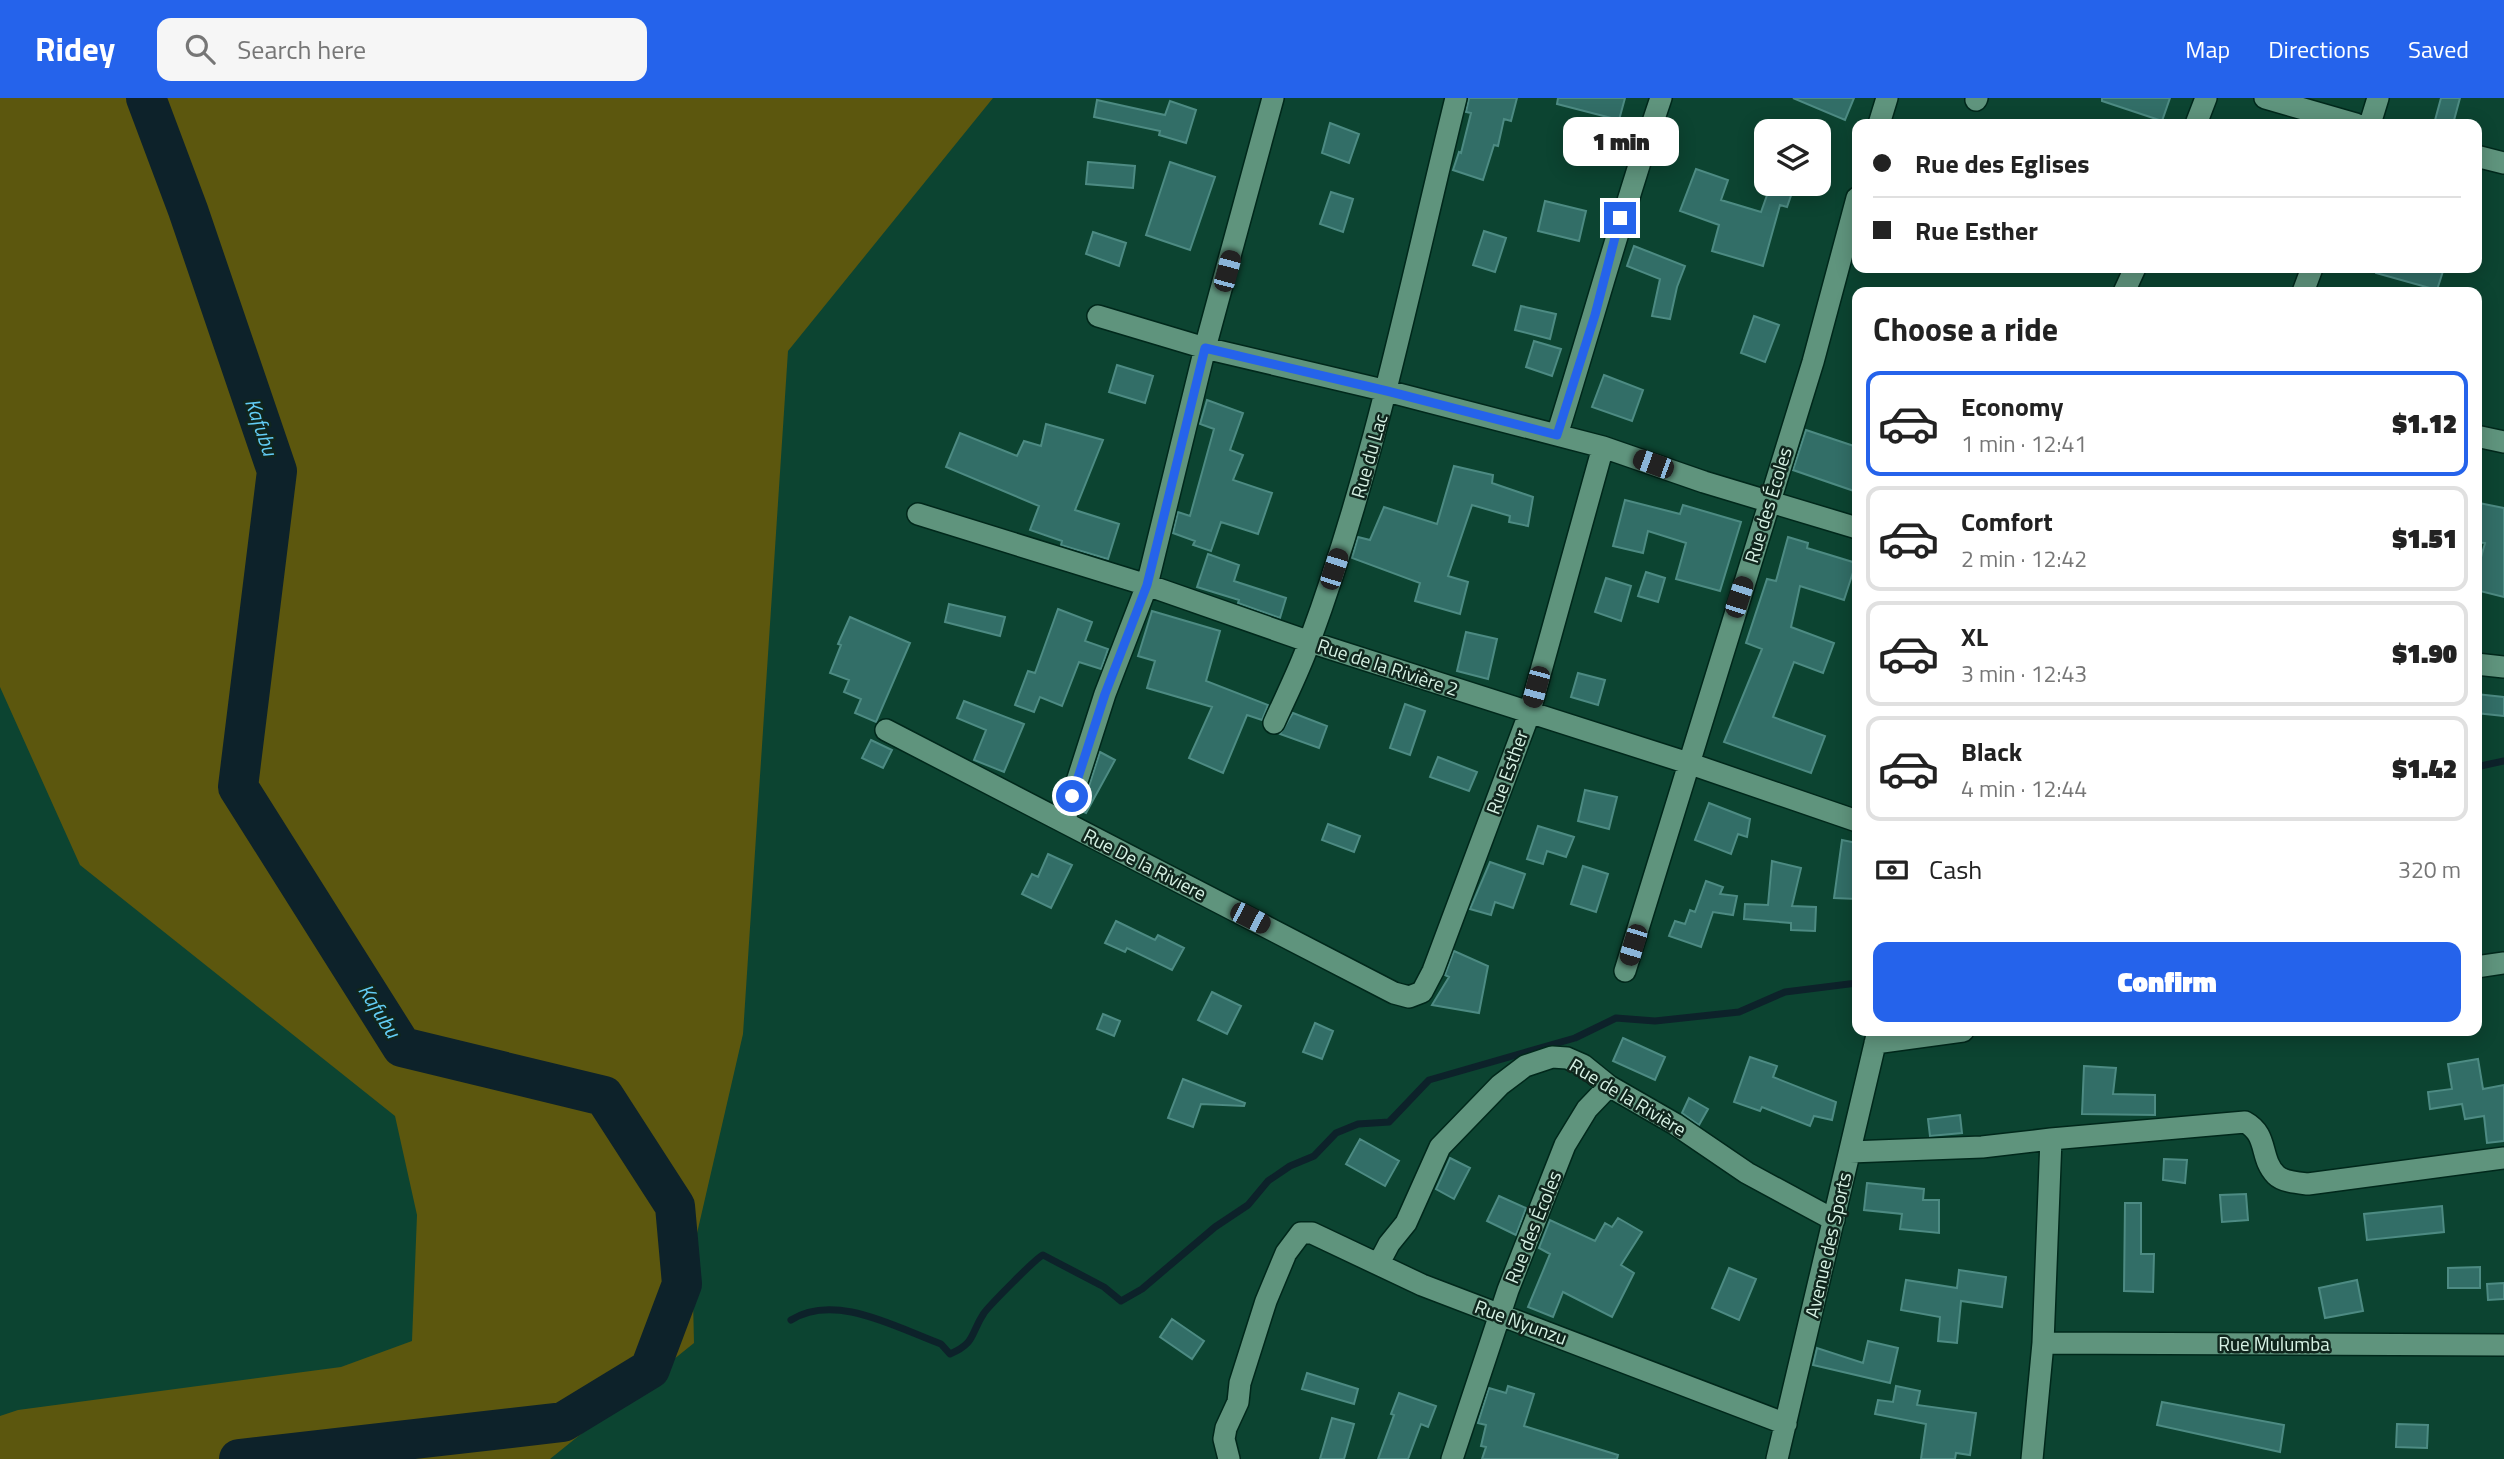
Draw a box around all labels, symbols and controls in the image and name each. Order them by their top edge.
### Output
search box [157,18,647,81]
text: Ridey [35,24,115,74]
icon: search [181,30,219,68]
text: Search here [237,30,366,69]
text: Map [2185,31,2230,67]
text: Directions [2268,31,2370,67]
text: Saved [2408,31,2469,67]
callout: 1 min [1562,116,1678,166]
map controls [1754,119,1831,196]
button: layers [1754,119,1831,196]
text: 1 min [1592,124,1650,159]
text: Rue des Eglises [1915,144,2090,183]
route end [1604,202,1636,234]
text: Rue Esther [1915,211,2038,250]
car [1212,248,1243,294]
text: Choose a ride [1873,305,2058,353]
text: Economy [1961,387,2063,426]
icon: car [1877,392,1940,455]
water label: Kafubu [237,394,287,461]
text: $1.12 [2392,404,2457,443]
street label: Rue du Lac [1343,410,1394,502]
text: 1 min · 12:41 [1961,426,2087,461]
street label: Rue des Écoles [1736,443,1799,566]
car [1630,447,1677,481]
text: Comfort [1961,502,2053,541]
icon: car [1877,507,1940,570]
text: $1.51 [2392,519,2457,558]
text: 2 min · 12:42 [1961,541,2087,576]
car [1318,546,1351,592]
car [1723,574,1756,620]
text: XL [1961,617,1988,656]
icon: car [1877,622,1940,685]
street label: Rue de la Rivière 2 [1314,630,1463,703]
text: $1.90 [2392,634,2457,673]
text: 3 min · 12:43 [1961,656,2087,691]
car [1521,664,1552,710]
street label: Rue Esther [1478,725,1535,818]
text: Black [1961,732,2022,771]
icon: car [1877,737,1940,800]
text: $1.42 [2392,749,2457,788]
text: 4 min · 12:44 [1961,771,2087,806]
route start [1056,780,1088,812]
street label: Rue De la Riviere [1079,820,1212,907]
text: Cash [1929,850,1982,889]
icon: cash [1873,851,1911,889]
text: 320 m [2398,852,2461,887]
car [1227,899,1274,937]
car [1617,922,1650,968]
button: Confirm [1873,942,2461,1022]
water label: Kafubu [351,977,410,1045]
street label: Rue de la Rivière [1564,1050,1692,1143]
street label: Rue des Écoles [1497,1166,1568,1288]
street label: Avenue des Sports [1797,1169,1858,1321]
street label: Rue Nyunzu [1471,1291,1571,1352]
street label: Rue Mulumba [2218,1329,2330,1358]

